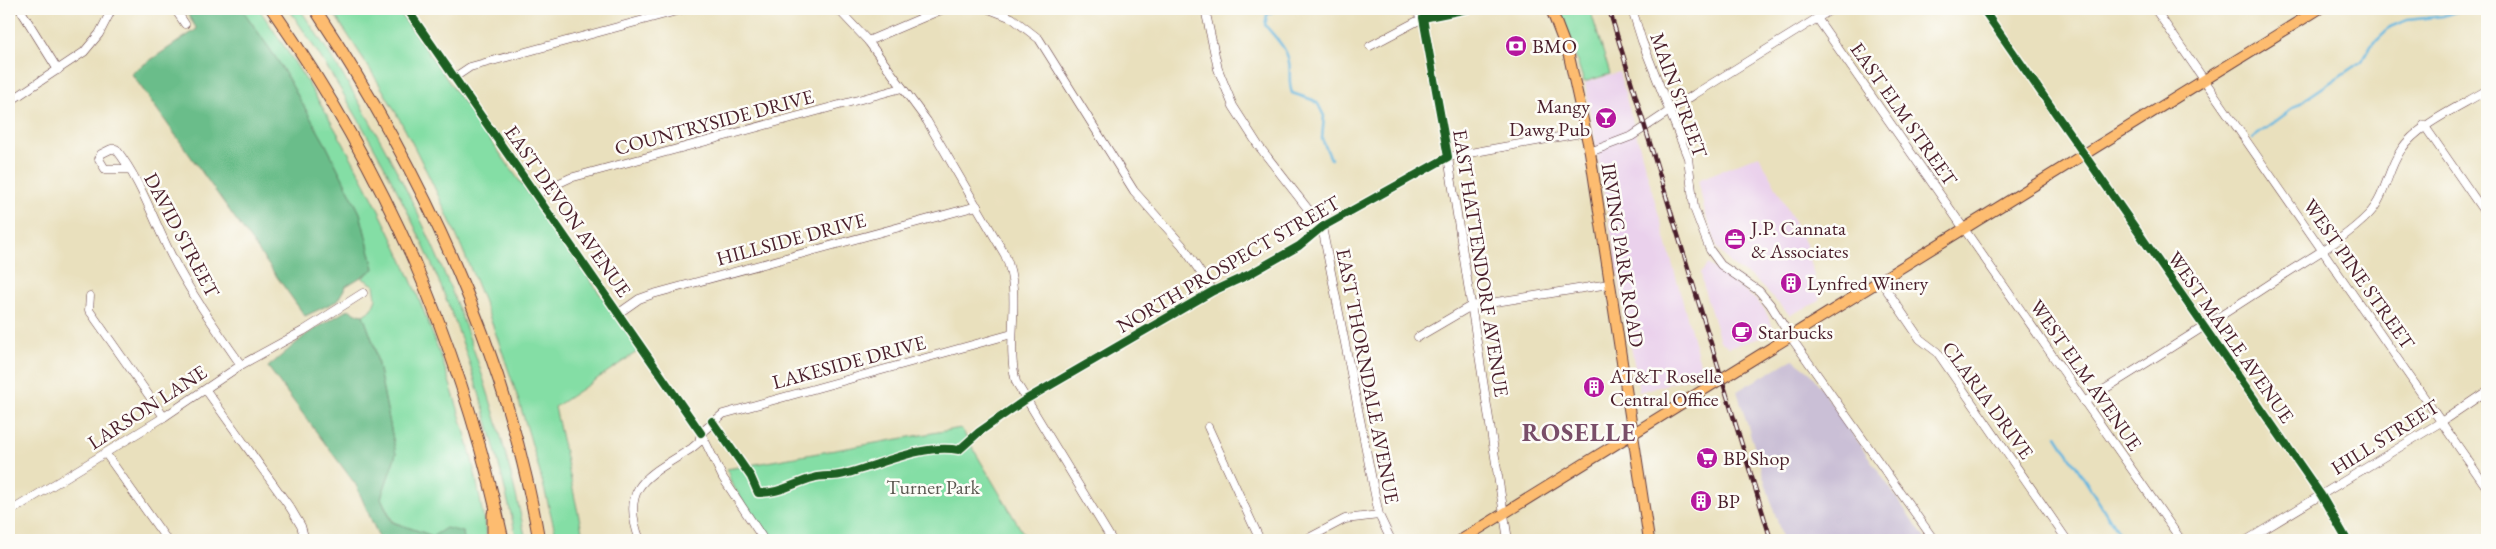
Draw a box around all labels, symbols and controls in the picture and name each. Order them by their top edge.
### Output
street label: MAIN STREET [1644,29,1714,162]
place label: BMO [1532,33,1577,59]
bank icon: BMO [1504,34,1528,58]
street label: EAST ELM STREET [1845,37,1964,191]
street label: COUNTRYSIDE DRIVE [612,83,816,161]
place label: Mangy Dawg Pub [1509,93,1590,142]
bar icon: Mangy Dawg Pub [1594,106,1618,130]
street label: EAST DEVON AVENUE [499,120,637,302]
street label: EAST HATTENDORF AVENUE [1447,127,1515,399]
street label: IRVING PARK ROAD [1596,161,1650,349]
street label: DAVID STREET [138,168,226,302]
street label: NORTH PROSPECT STREET [1112,189,1345,339]
street label: WEST PINE STREET [2297,194,2421,355]
street label: HILLSIDE DRIVE [713,207,869,271]
place label: J.P. Cannata & Associates [1749,215,1848,264]
office icon: J.P. Cannata & Associates [1723,227,1747,251]
street label: EAST THORNDALE AVENUE [1330,246,1406,506]
street label: WEST MAPLE AVENUE [2162,246,2300,428]
place label: Lynfred Winery [1807,270,1929,296]
building icon: Lynfred Winery [1779,271,1803,295]
street label: WEST ELM AVENUE [2024,294,2148,456]
place label: Starbucks [1758,319,1833,345]
cafe icon: Starbucks [1730,320,1754,344]
street label: LAKESIDE DRIVE [769,329,929,395]
street label: CLARIA DRIVE [1936,336,2040,464]
street label: LARSON LANE [83,359,211,455]
place label: AT&T Roselle Central Office [1609,363,1722,412]
building icon: AT&T Roselle Central Office [1582,375,1606,399]
street label: HILL STREET [2326,393,2445,481]
district label: ROSELLE [1522,416,1636,448]
place label: BP Shop [1723,445,1790,471]
supermarket icon: BP Shop [1695,446,1719,470]
park label: Turner Park [886,474,980,500]
place label: BP [1717,488,1740,514]
building icon: BP [1689,489,1713,513]

